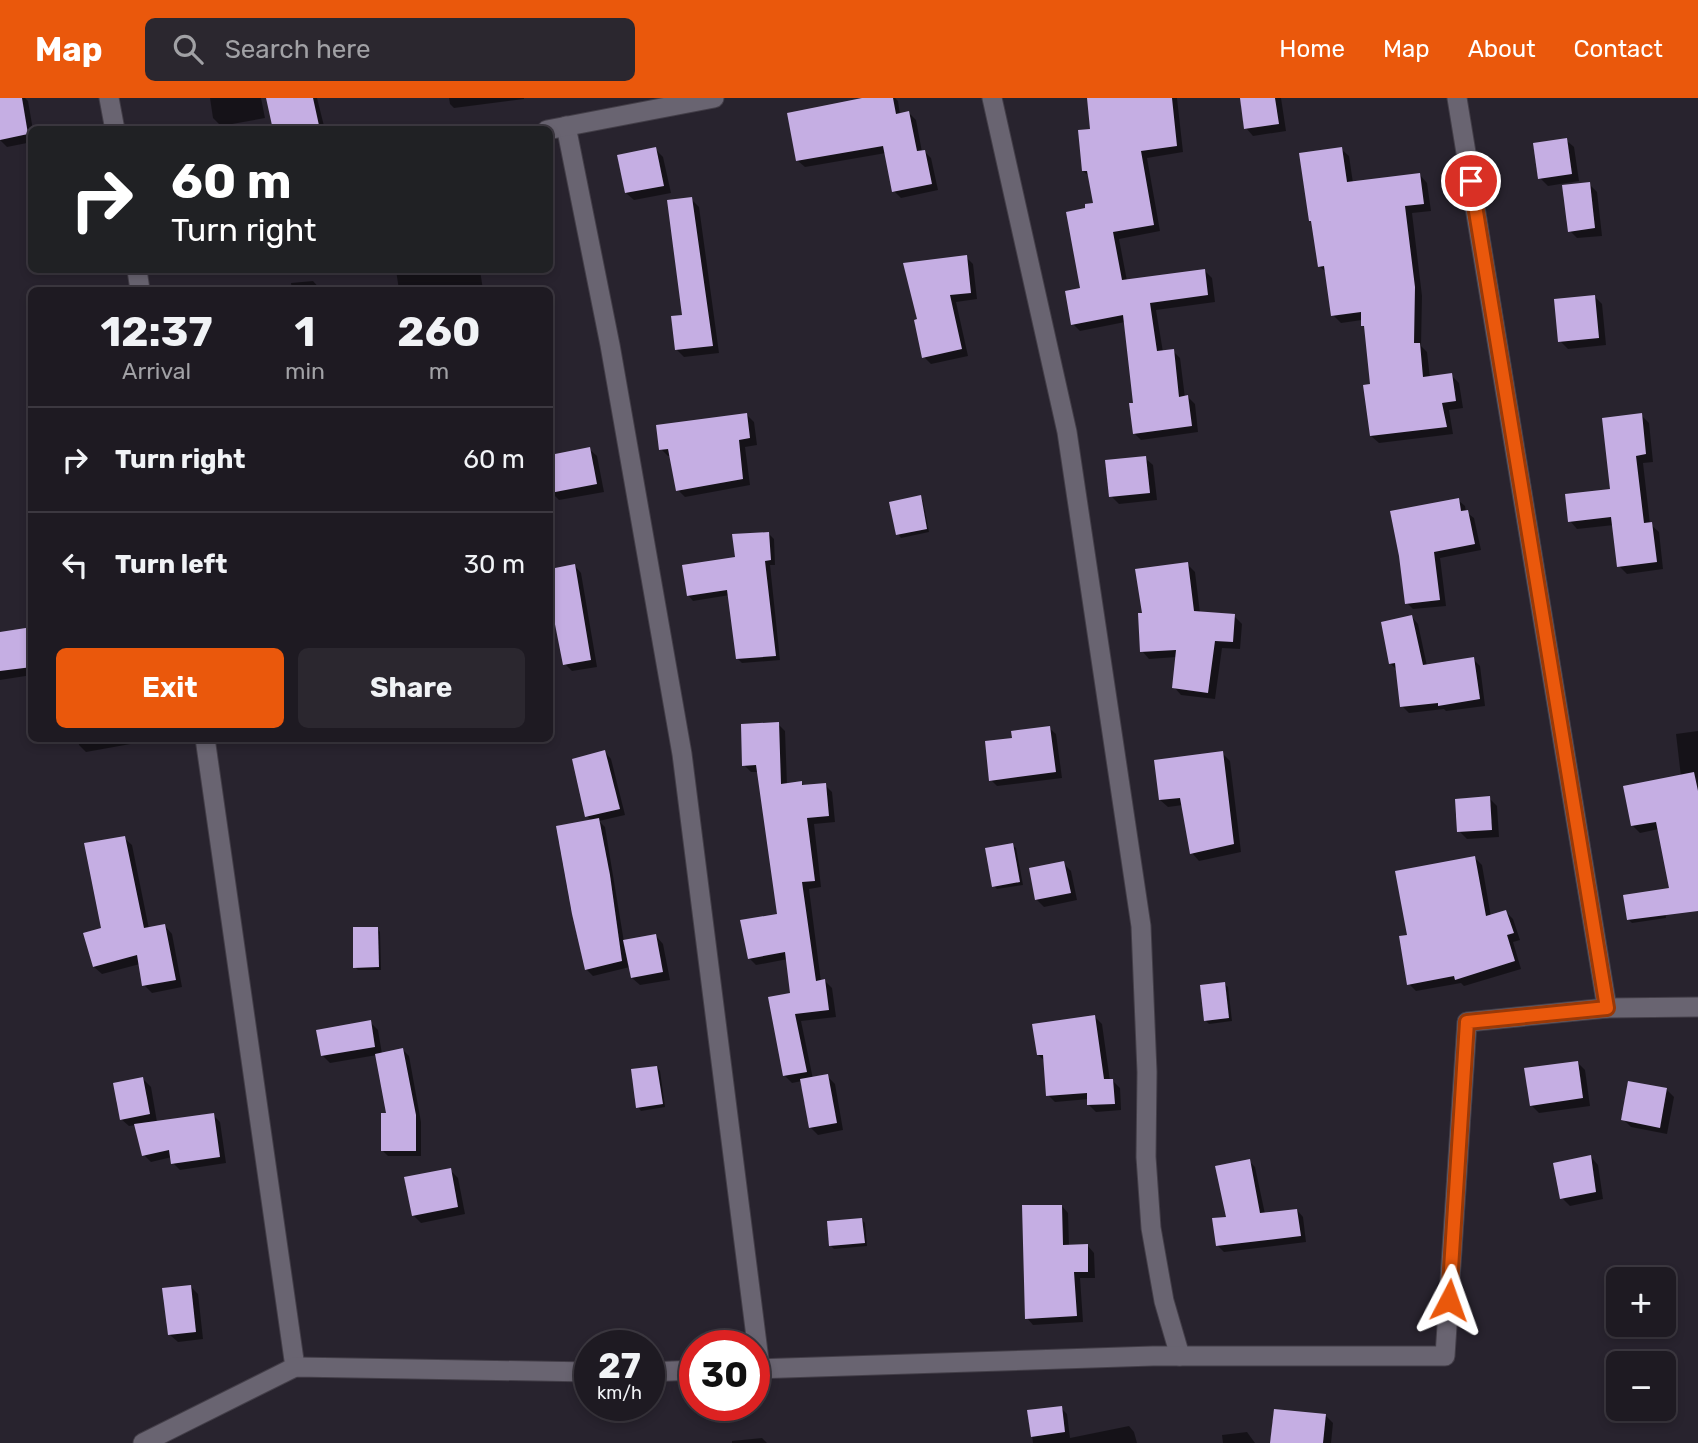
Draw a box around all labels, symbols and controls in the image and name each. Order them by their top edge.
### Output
search box [145,18,635,81]
text: Map [35,30,103,69]
icon: search [169,30,207,68]
text: Search here [225,34,370,65]
text: Home [1279,35,1345,63]
text: Map [1383,35,1430,63]
text: About [1468,35,1536,63]
text: Contact [1574,35,1663,63]
pin [1441,151,1501,211]
text: 60 m [171,152,292,210]
icon: right [56,154,147,245]
icon: arrive [1452,162,1490,200]
text: Turn right [171,211,316,249]
text: 12:37 [100,307,213,357]
text: 1 [295,307,315,357]
text: 260 [397,307,481,357]
text: Arrival [122,357,191,385]
text: min [285,357,325,385]
text: m [429,357,449,385]
icon: right [56,441,94,479]
text: Turn right [115,444,245,475]
text: 60 m [463,444,525,475]
icon: left [56,546,94,584]
text: Turn left [115,549,227,580]
text: 30 m [463,549,525,580]
button: Exit [56,648,284,728]
button: Share [298,648,525,728]
position arrow [1412,1263,1486,1337]
map controls [1606,1267,1676,1421]
button: + [1606,1267,1676,1337]
speed limit sign: 30 [679,1330,770,1421]
text: 27 [598,1345,641,1387]
button: − [1606,1351,1676,1421]
text: km/h [597,1382,642,1404]

